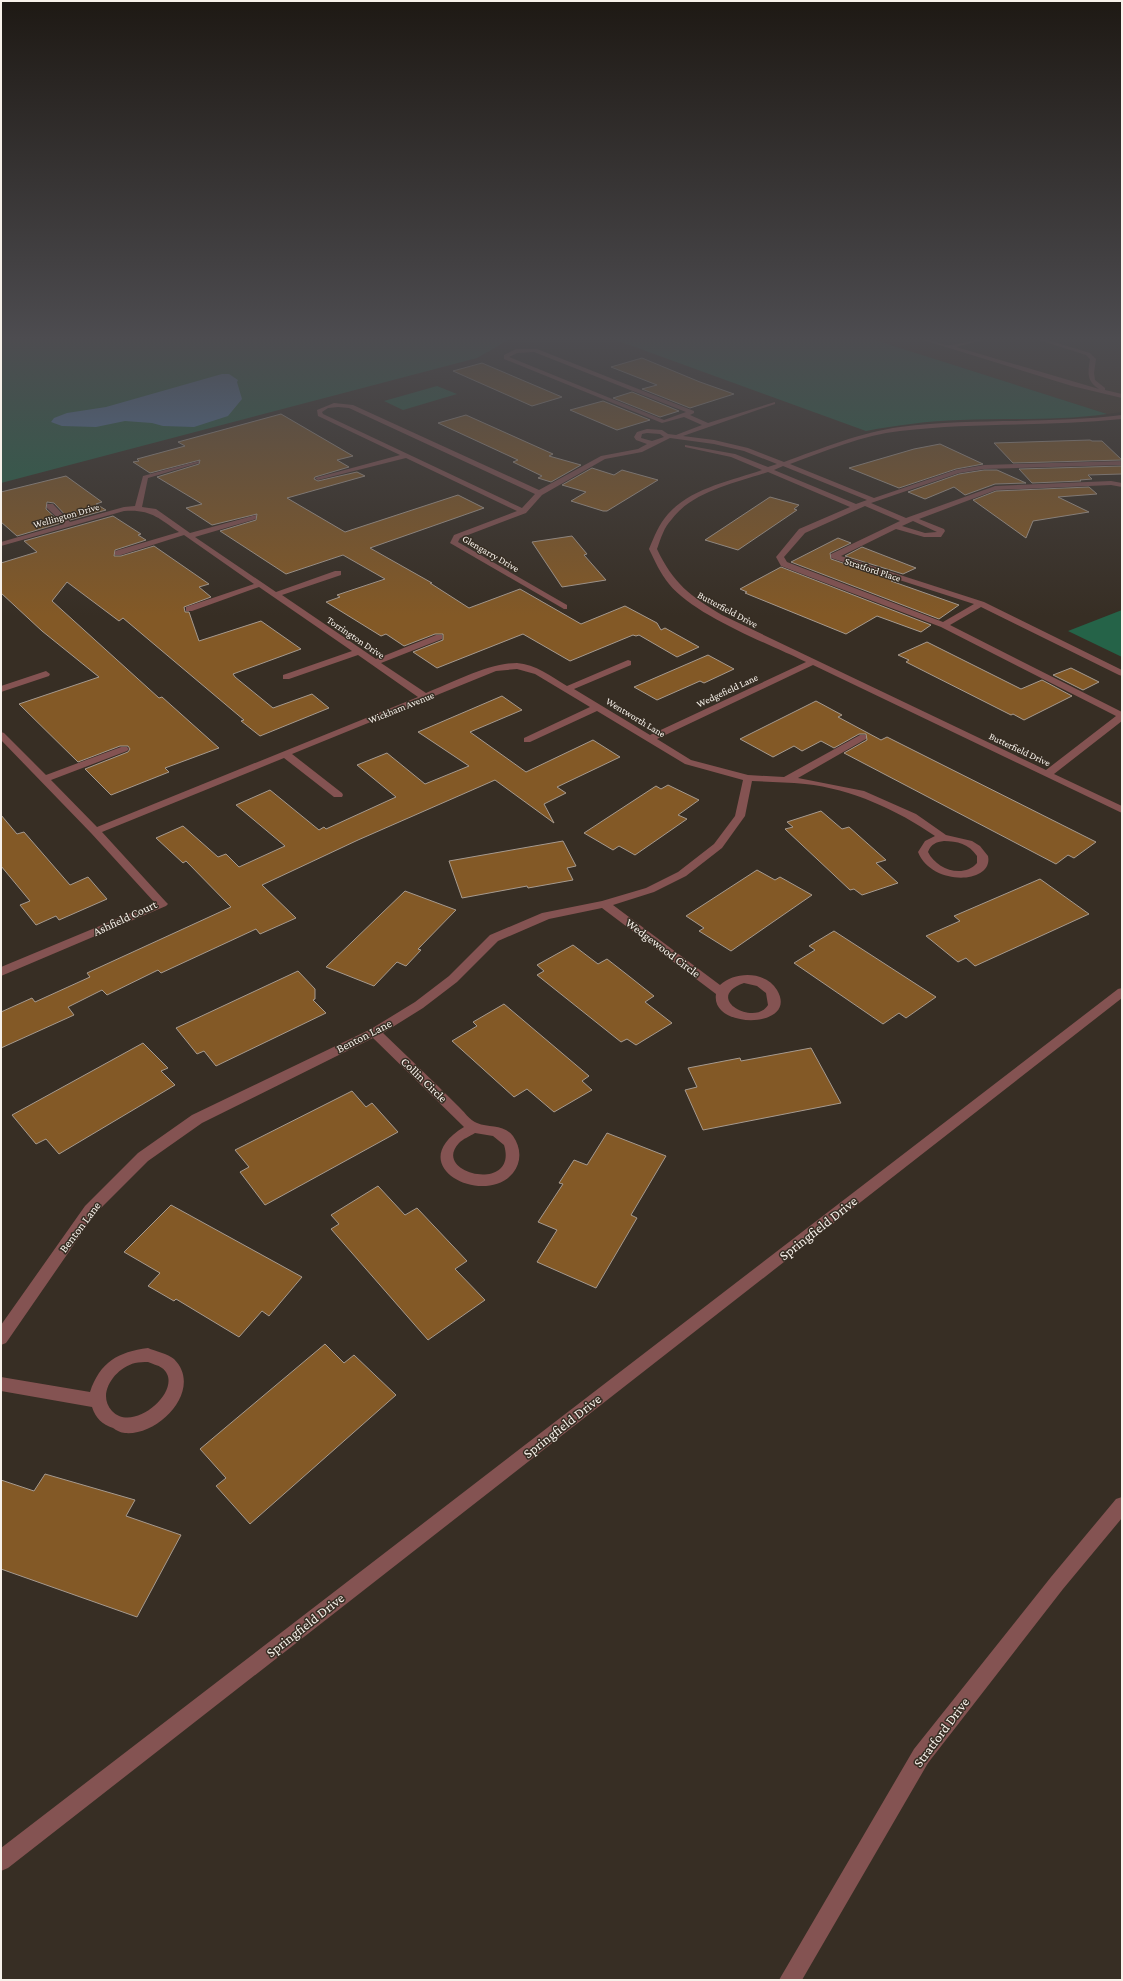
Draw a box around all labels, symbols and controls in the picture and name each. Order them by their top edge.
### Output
street label: Wellington Drive [32,501,101,530]
street label: Glengarry Drive [461,533,522,574]
street label: Stratford Place [843,555,903,584]
street label: Butterfield Drive [696,589,760,630]
street label: Torrington Drive [325,614,387,661]
street label: Wedgefield Lane [695,671,760,709]
street label: Wickham Avenue [367,689,436,726]
street label: Wentworth Lane [604,695,668,740]
street label: Butterfield Drive [987,730,1053,769]
street label: Ashfield Court [91,897,160,939]
street label: Wedgewood Circle [623,915,703,981]
street label: Benton Lane [334,1016,394,1056]
street label: Collin Circle [398,1055,450,1105]
street label: Springfield Drive [776,1193,860,1263]
street label: Benton Lane [56,1199,104,1255]
street label: Springfield Drive [520,1391,604,1461]
street label: Springfield Drive [263,1590,347,1660]
street label: Stratford Drive [910,1694,972,1770]

